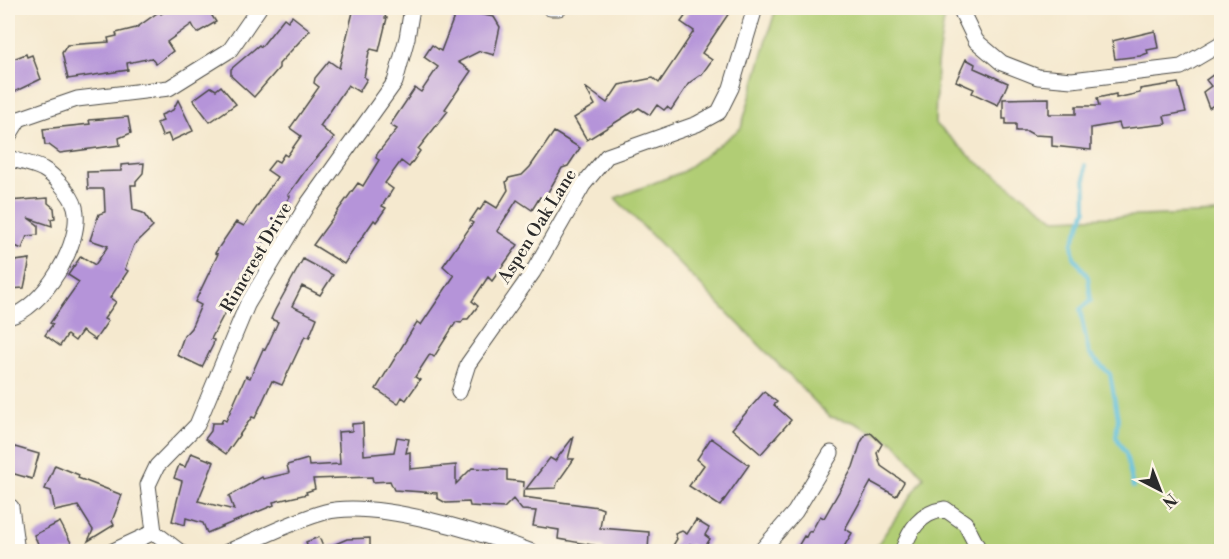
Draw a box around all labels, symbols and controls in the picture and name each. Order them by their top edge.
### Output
street label: Aspen Oak Lane [492,164,582,289]
street label: Rimcrest Drive [215,198,297,317]
north arrow [1130,460,1190,520]
text: N [1158,489,1181,512]

